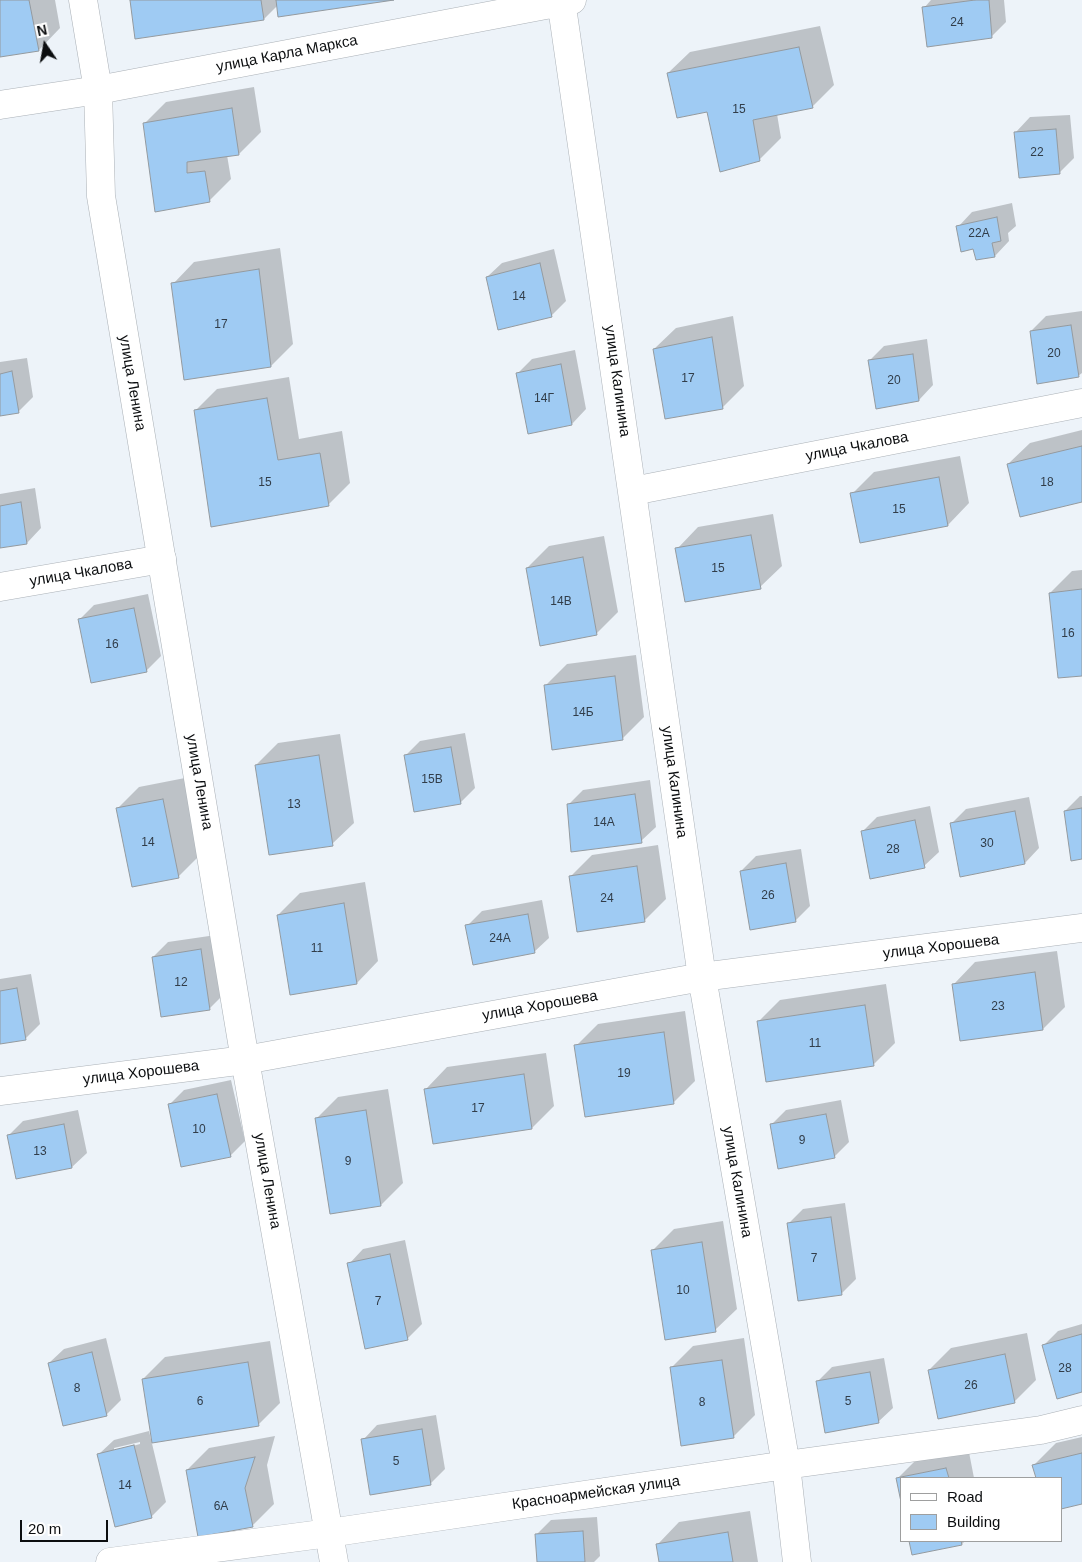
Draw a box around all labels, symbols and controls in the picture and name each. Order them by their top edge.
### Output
house number: 24 [950,16,964,30]
north arrow [20,20,70,70]
text: N [35,21,48,39]
street label: улица Карла Маркса [215,31,359,77]
house number: 15 [732,103,746,117]
house number: 22 [1030,146,1044,160]
house number: 22А [968,227,990,241]
house number: 14 [512,290,526,304]
house number: 17 [214,318,228,332]
street label: улица Калинина [600,324,634,438]
street label: улица Ленина [115,334,149,432]
house number: 20 [1047,347,1061,361]
house number: 17 [681,372,695,386]
house number: 20 [887,374,901,388]
house number: 14Г [534,392,554,406]
street label: улица Чкалова [804,428,910,466]
house number: 15 [258,476,272,490]
house number: 18 [1040,476,1054,490]
house number: 15 [892,503,906,517]
street label: улица Чкалова [28,555,134,591]
house number: 15 [711,562,725,576]
house number: 14В [550,595,572,609]
house number: 16 [1061,627,1075,641]
house number: 16 [105,638,119,652]
house number: 14Б [572,706,594,720]
street label: улица Калинина [657,725,691,839]
street label: улица Ленина [182,733,216,831]
house number: 15В [421,773,443,787]
house number: 13 [287,798,301,812]
house number: 14А [593,816,615,830]
house number: 14 [141,836,155,850]
house number: 30 [980,837,994,851]
house number: 28 [886,843,900,857]
house number: 26 [761,889,775,903]
house number: 24 [600,892,614,906]
street label: улица Хорошева [882,931,1000,963]
house number: 24А [489,932,511,946]
house number: 11 [311,942,323,956]
house number: 12 [174,976,188,990]
street label: улица Хорошева [481,987,599,1025]
house number: 23 [991,1000,1005,1014]
house number: 11 [809,1037,821,1051]
street label: улица Хорошева [82,1057,200,1089]
house number: 19 [617,1067,631,1081]
house number: 17 [471,1102,485,1116]
house number: 10 [192,1123,206,1137]
street label: улица Калинина [718,1125,756,1239]
street label: улица Ленина [250,1132,284,1230]
house number: 9 [799,1134,805,1148]
house number: 13 [33,1145,47,1159]
house number: 9 [345,1155,351,1169]
house number: 7 [811,1252,817,1266]
house number: 10 [676,1284,690,1298]
house number: 7 [375,1295,381,1309]
house number: 28 [1058,1362,1072,1376]
house number: 26 [964,1379,978,1393]
house number: 8 [74,1382,80,1396]
house number: 6 [197,1395,203,1409]
house number: 5 [845,1395,851,1409]
house number: 8 [699,1396,705,1410]
house number: 5 [393,1455,399,1469]
street label: Красноармейская улица [511,1472,681,1514]
legend [900,1477,1062,1542]
house number: 14 [118,1479,132,1493]
text: Road [947,1488,983,1505]
house number: 6А [214,1500,228,1514]
scale bar [22,1510,110,1542]
text: Building [947,1513,1000,1530]
text: 20 m [28,1520,61,1537]

